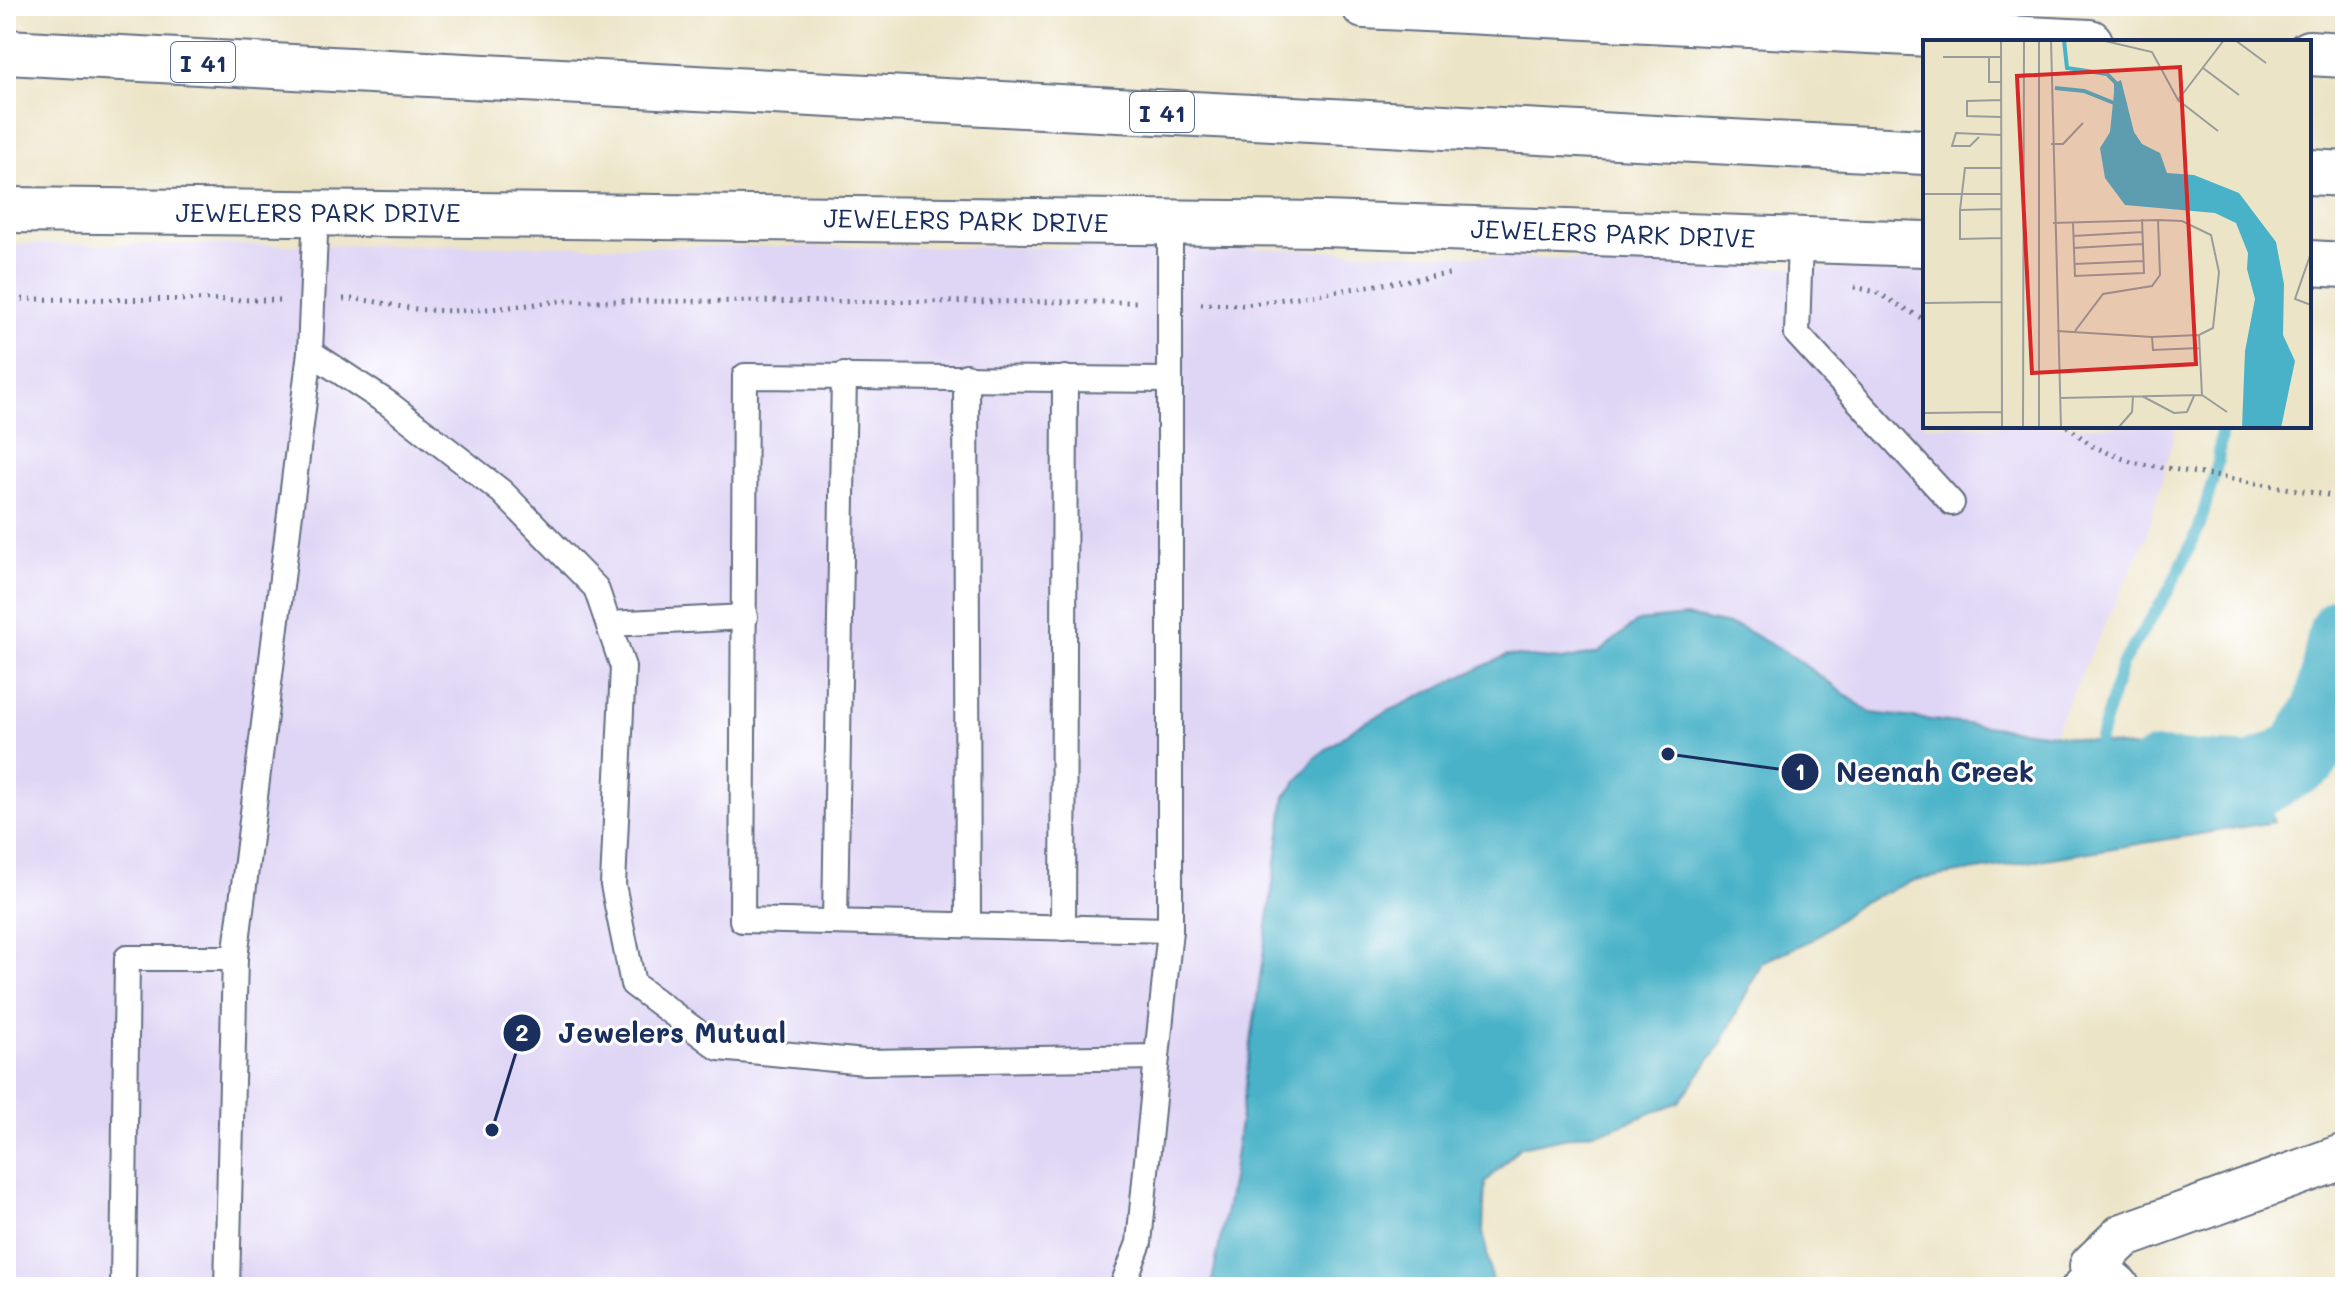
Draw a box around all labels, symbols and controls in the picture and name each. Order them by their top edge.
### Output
inset map [1923,40,2311,428]
road number: I 41 [171,42,235,82]
road number: I 41 [1130,92,1194,132]
street label: JEWELERS PARK DRIVE [175,195,461,229]
street label: JEWELERS PARK DRIVE [823,201,1109,239]
street label: JEWELERS PARK DRIVE [1470,211,1756,255]
callout: Neenah Creek [1780,746,2050,798]
text: Neenah Creek [1836,753,2034,789]
text: 1 [1795,755,1805,786]
callout: Jewelers Mutual [502,1007,802,1059]
text: Jewelers Mutual [558,1014,786,1050]
text: 2 [515,1016,529,1047]

